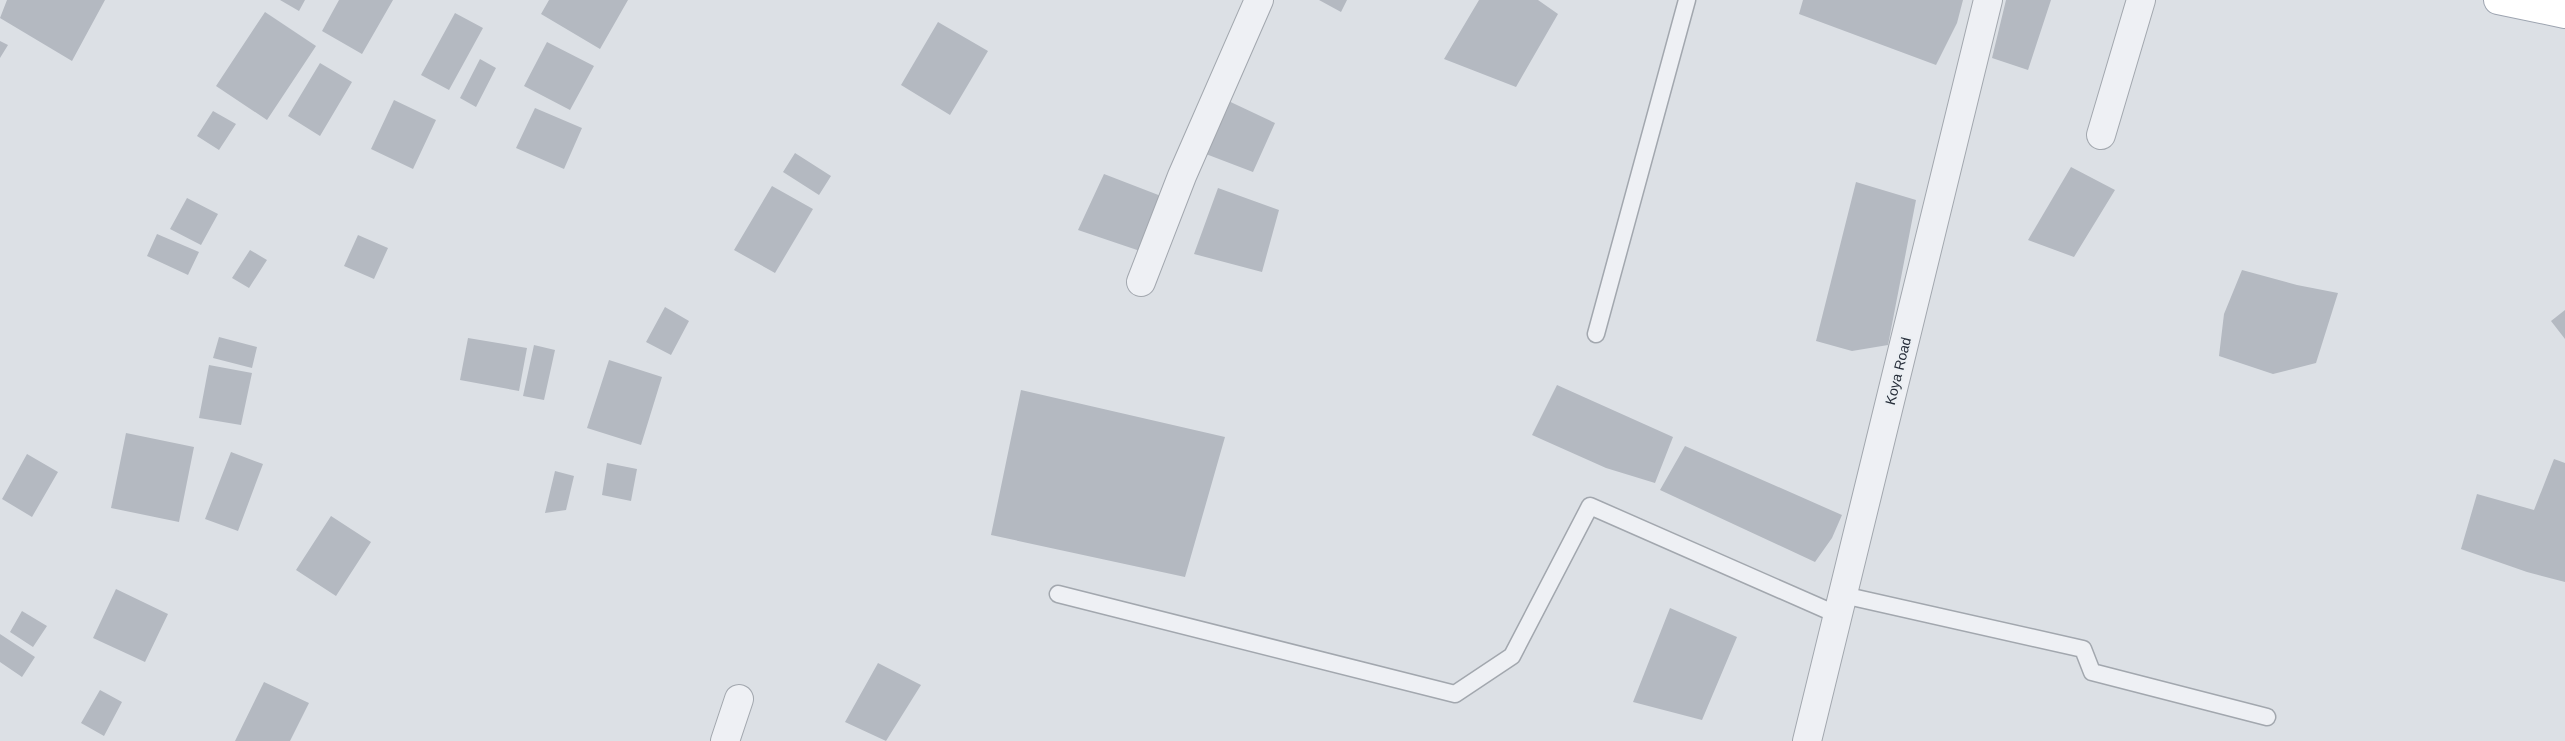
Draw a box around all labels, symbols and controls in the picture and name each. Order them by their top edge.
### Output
street label: Koya Road [1882,335,1914,407]

